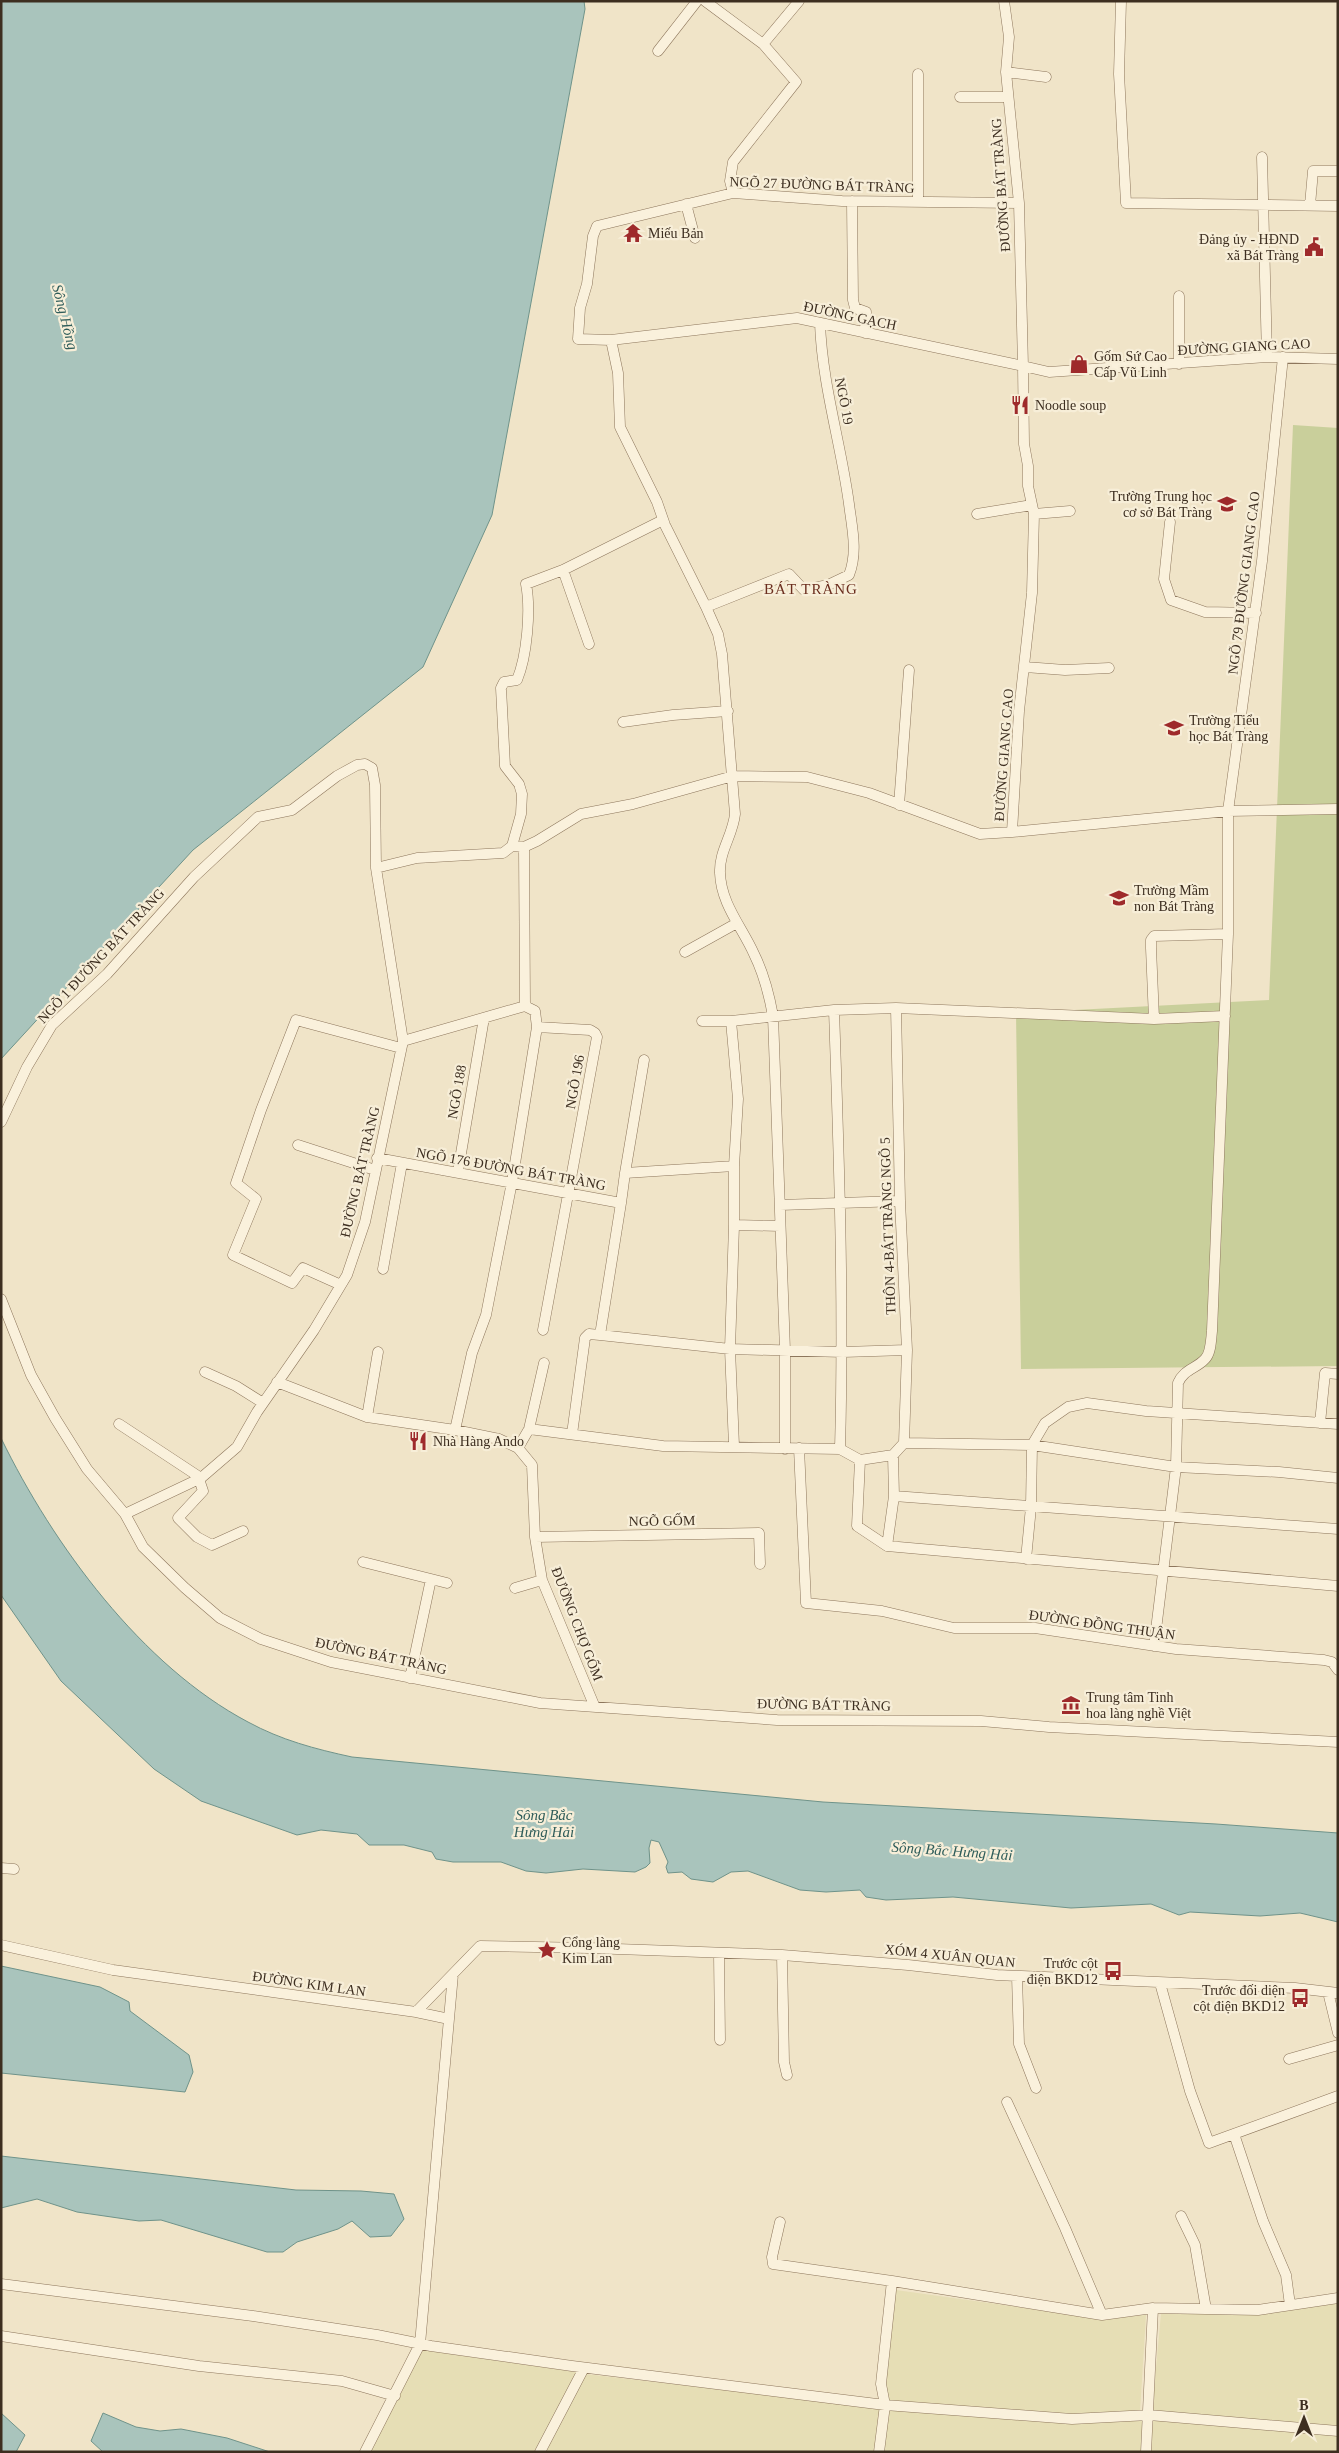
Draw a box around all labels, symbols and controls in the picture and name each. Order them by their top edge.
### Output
street label: ĐƯỜNG BÁT TRÀNG [988,118,1013,252]
street label: NGÕ 27 ĐƯỜNG BÁT TRÀNG [729,173,915,196]
temple icon: Miếu Bản [622,222,644,244]
place label: Miếu Bản [648,226,704,241]
place label: Đảng ủy - HĐND xã Bát Tràng [1199,232,1299,263]
public building icon: Đảng ủy - HĐND xã Bát Tràng [1303,236,1325,258]
water label: Sông Hồng [49,283,81,352]
street label: ĐƯỜNG GẠCH [802,298,898,333]
street label: ĐƯỜNG GIANG CAO [1177,335,1311,358]
place label: Gốm Sứ Cao Cấp Vũ Linh [1094,349,1167,380]
shop icon: Gốm Sứ Cao Cấp Vũ Linh [1068,353,1090,375]
street label: NGÕ 19 [832,376,857,426]
restaurant icon: Noodle soup [1009,394,1031,416]
place label: Noodle soup [1035,398,1106,413]
place label: Trường Trung học cơ sở Bát Tràng [1110,489,1212,520]
street label: NGÕ 79 ĐƯỜNG GIANG CAO [1224,491,1263,675]
school or university icon: Trường Trung học cơ sở Bát Tràng [1216,493,1238,515]
district label: BÁT TRÀNG [764,581,858,597]
street label: ĐƯỜNG GIANG CAO [991,688,1016,822]
place label: Trường Tiểu học Bát Tràng [1189,713,1268,744]
school or university icon: Trường Tiểu học Bát Tràng [1163,717,1185,739]
place label: Trường Mầm non Bát Tràng [1134,883,1214,914]
street label: NGÕ 1 ĐƯỜNG BÁT TRÀNG [34,885,167,1026]
school or university icon: Trường Mầm non Bát Tràng [1108,887,1130,909]
street label: NGÕ 196 [562,1054,587,1110]
street label: NGÕ 188 [444,1064,469,1120]
street label: ĐƯỜNG BÁT TRÀNG [337,1105,382,1239]
street label: THÔN 4-BÁT TRÀNG NGÕ 5 [876,1137,899,1315]
street label: NGÕ 176 ĐƯỜNG BÁT TRÀNG [415,1144,607,1193]
restaurant icon: Nhà Hàng Ando [407,1430,429,1452]
place label: Nhà Hàng Ando [433,1434,524,1449]
street label: NGÕ GỐM [629,1511,696,1529]
street label: ĐƯỜNG CHỢ GỐM [548,1564,608,1683]
street label: ĐƯỜNG ĐỒNG THUẬN [1028,1605,1176,1643]
street label: ĐƯỜNG BÁT TRÀNG [314,1634,448,1677]
place label: Trung tâm Tinh hoa làng nghề Việt [1086,1690,1191,1721]
museum icon: Trung tâm Tinh hoa làng nghề Việt [1060,1694,1082,1716]
street label: ĐƯỜNG BÁT TRÀNG [757,1695,891,1714]
water label: Sông Bắc Hưng Hải [513,1807,574,1840]
water label: Sông Bắc Hưng Hải [891,1839,1013,1863]
place label: Cổng làng Kim Lan [562,1935,620,1966]
place icon: Cổng làng Kim Lan [536,1939,558,1961]
street label: XÓM 4 XUÂN QUAN [884,1941,1016,1970]
place label: Trước cột điện BKD12 [1027,1956,1098,1987]
bus stop icon: Trước cột điện BKD12 [1102,1960,1124,1982]
street label: ĐƯỜNG KIM LAN [251,1968,367,1999]
place label: Trước đối diện cột điện BKD12 [1193,1983,1285,2014]
bus stop icon: Trước đối diện cột điện BKD12 [1289,1987,1311,2009]
north arrow [1279,2393,1329,2443]
text: B [1299,2398,1309,2413]

